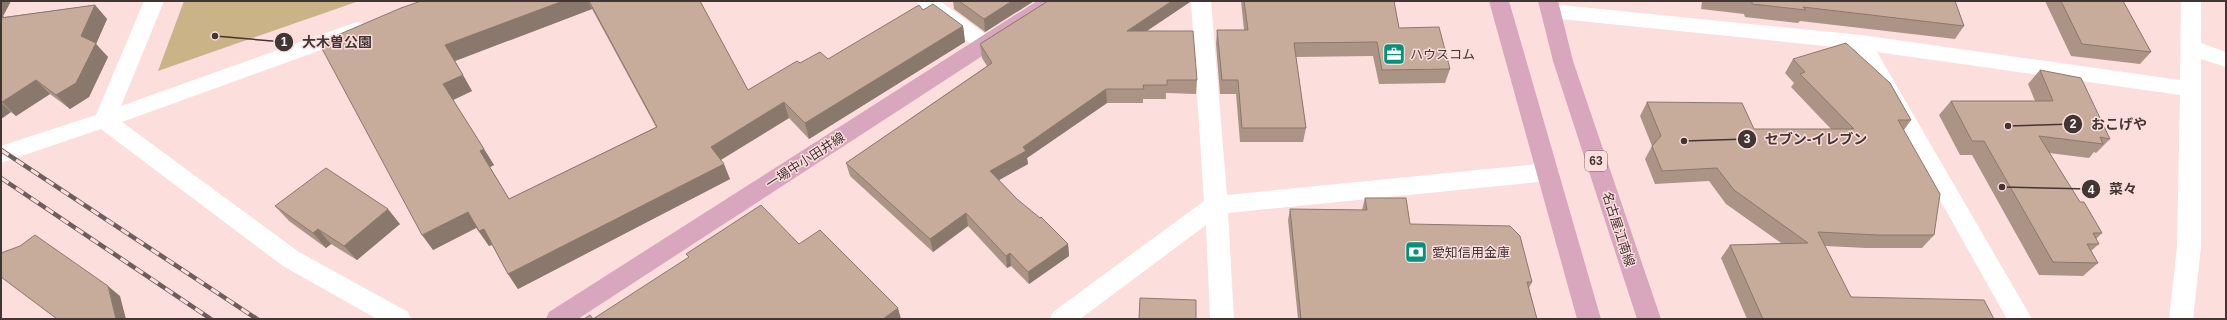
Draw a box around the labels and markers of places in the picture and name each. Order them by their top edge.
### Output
callout: 大木曽公園 [274,29,380,55]
office icon: ハウスコム [1381,41,1407,67]
place label: ハウスコム [1410,47,1475,62]
callout: おこげや [2063,111,2155,137]
callout: セブン-イレブン [1737,126,1876,152]
callout: 菜々 [2081,176,2145,202]
bank icon: 愛知信用金庫 [1403,239,1429,265]
place label: 愛知信用金庫 [1432,245,1510,260]

